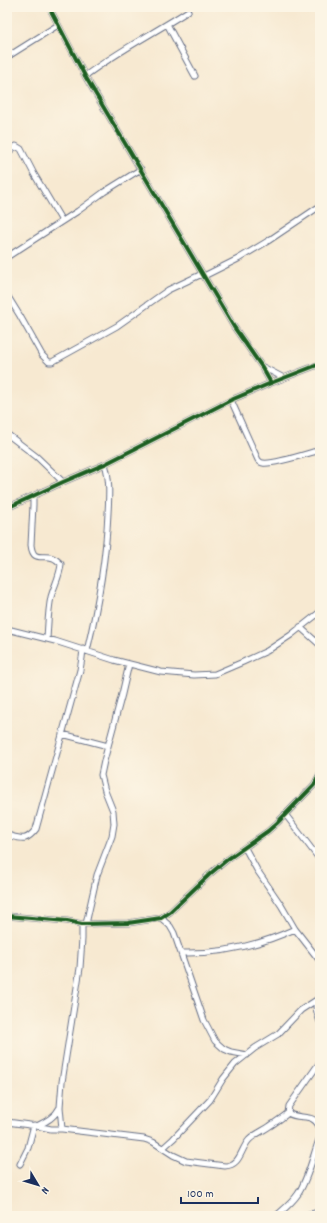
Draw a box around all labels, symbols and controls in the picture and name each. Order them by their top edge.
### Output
north arrow [18,1165,58,1205]
scale bar [181,1179,258,1205]
text: N [36,1183,52,1197]
text: 100 m [187,1186,214,1203]

